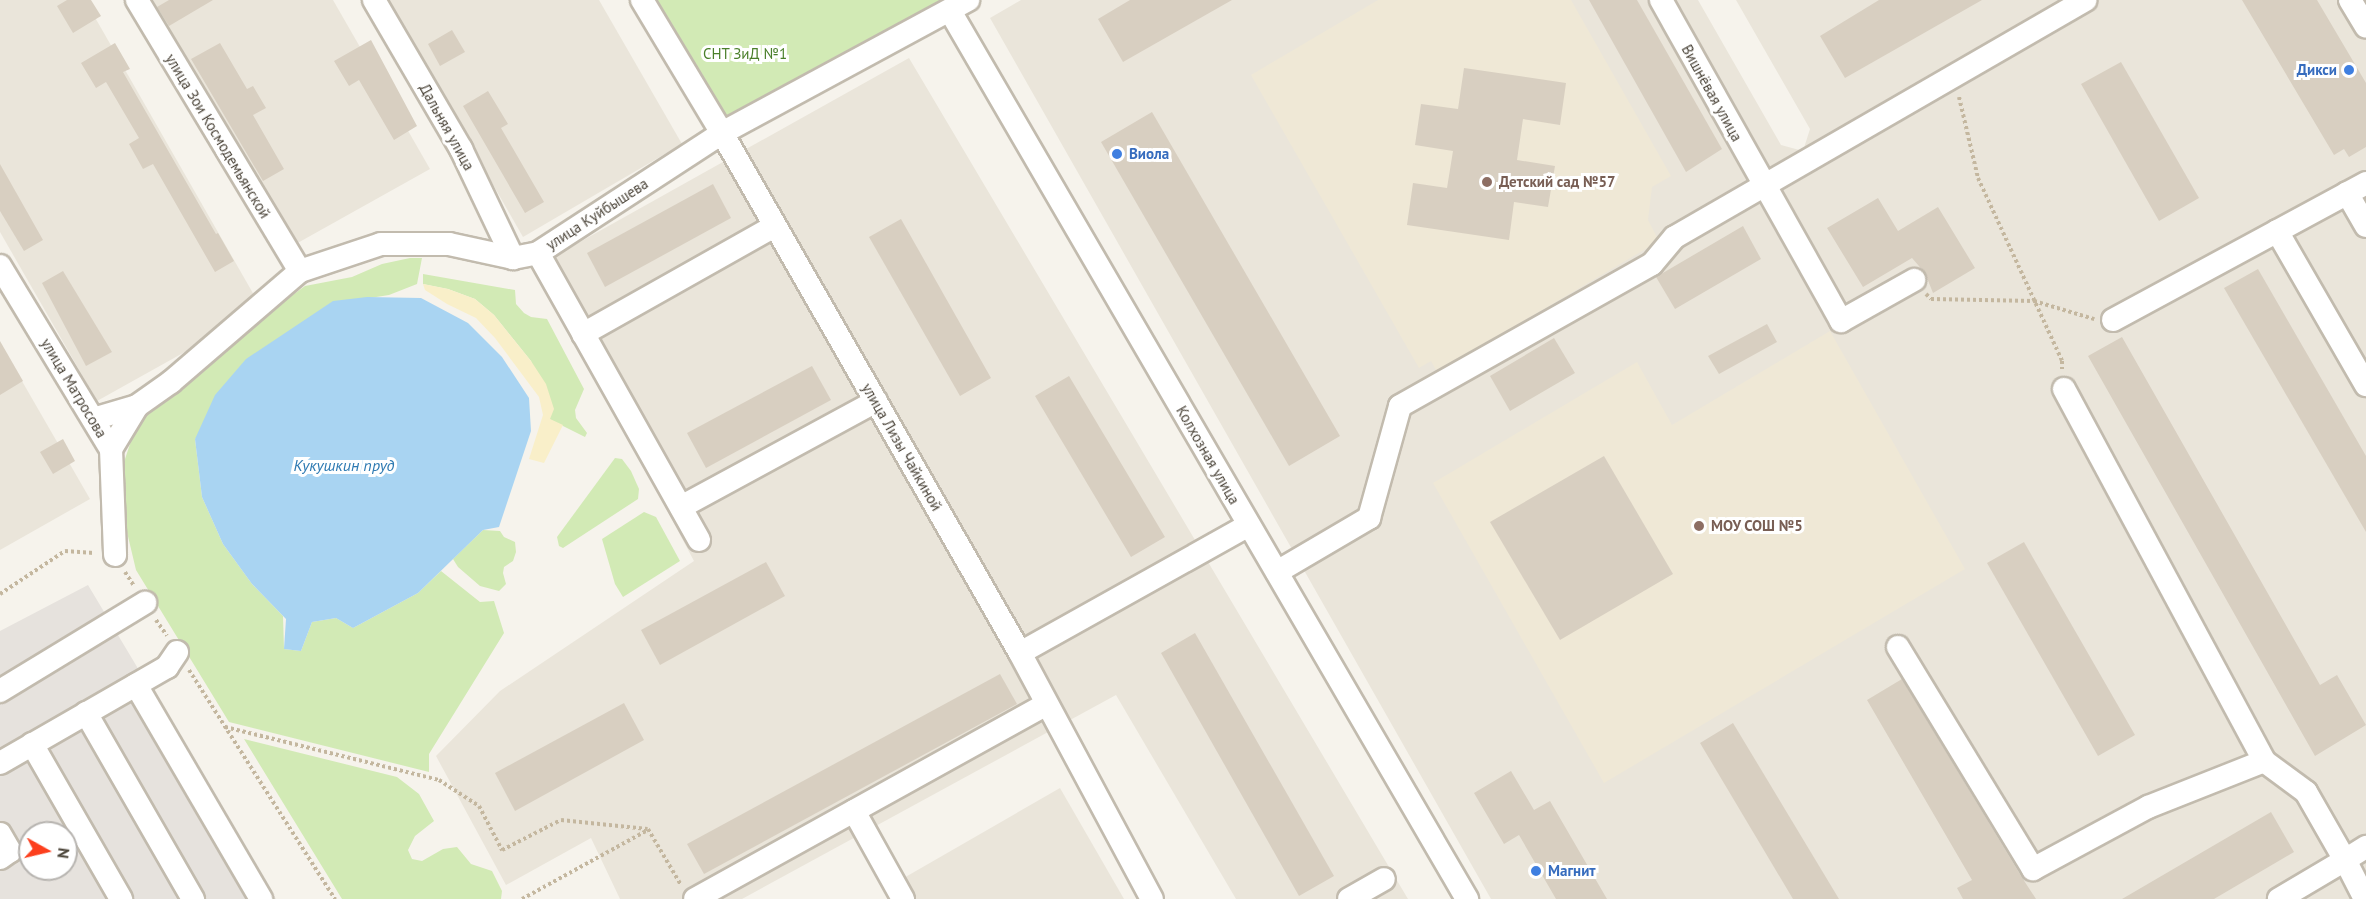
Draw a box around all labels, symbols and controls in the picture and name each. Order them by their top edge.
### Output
street label: Вишнёвая улица [1678,41,1746,145]
park label: СНТ ЗиД №1 [703,45,787,63]
street label: улица Зои Космодемьянской [162,50,274,222]
place label: Дикси [2297,61,2337,79]
marker: Дикси [2342,63,2356,77]
street label: Дальняя улица [416,80,478,174]
place label: Виола [1129,145,1169,163]
marker: Виола [1110,147,1124,161]
place label: Детский сад №57 [1499,173,1616,191]
street label: улица Куйбышева [543,174,651,254]
marker: Детский сад №57 [1480,175,1494,189]
street label: улица Матросова [37,335,111,441]
street label: улица Лизы Чайкиной [858,380,946,514]
street label: Колхозная улица [1173,403,1243,507]
water label: Кукушкин пруд [294,455,394,475]
place label: МОУ СОШ №5 [1711,517,1803,535]
marker: МОУ СОШ №5 [1692,519,1706,533]
north arrow [18,821,78,881]
text: N [53,847,74,860]
place label: Магнит [1548,862,1596,880]
marker: Магнит [1529,864,1543,878]

